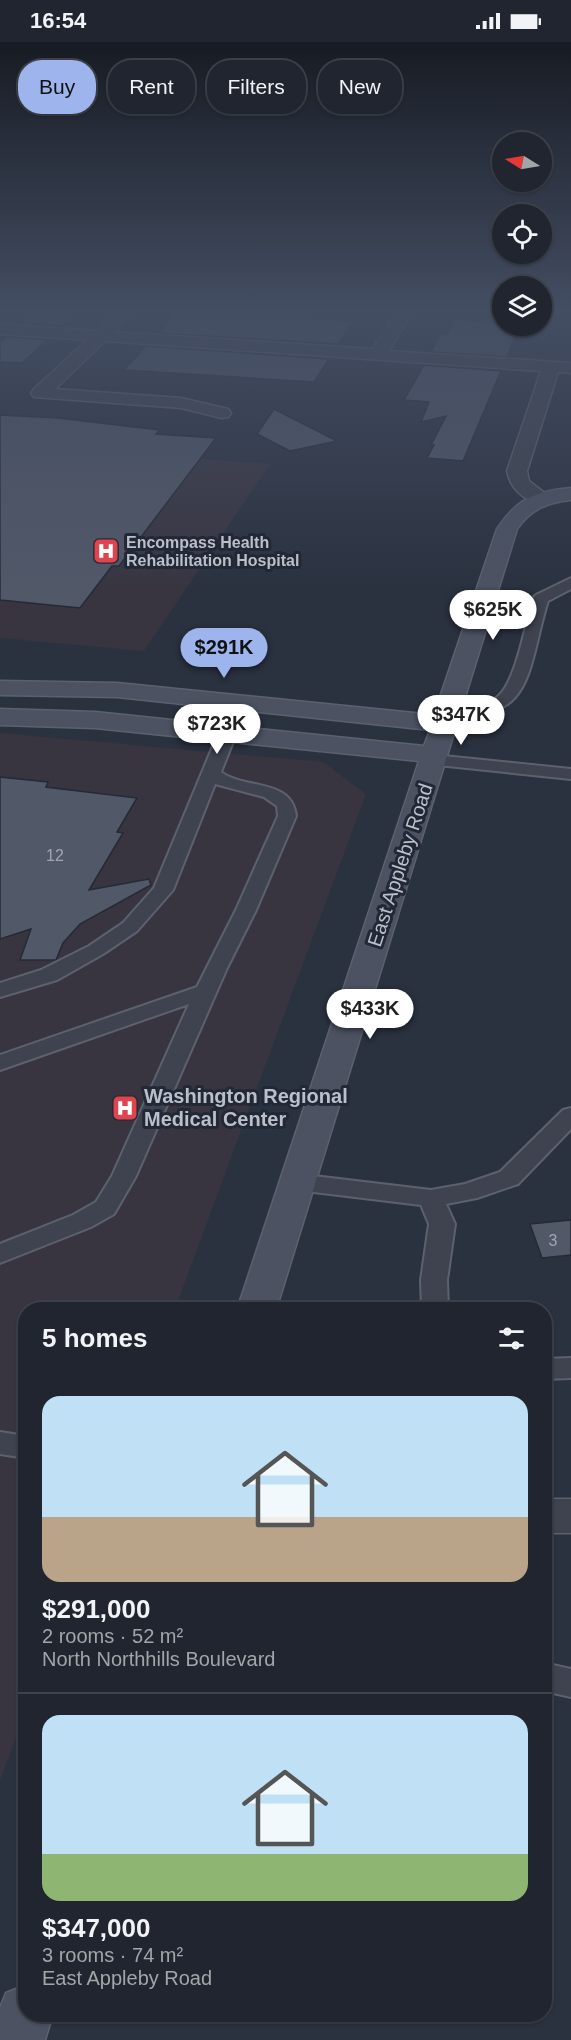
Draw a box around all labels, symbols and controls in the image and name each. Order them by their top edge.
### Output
text: 16:54 [30,8,86,33]
chip: Buy [18,60,96,114]
chip: Rent [108,60,195,114]
chip: Filters [207,60,306,114]
chip: New [318,60,402,114]
north arrow [492,132,552,192]
map controls [492,132,552,336]
button: locate [492,204,552,264]
button: layers [492,276,552,336]
place label: Encompass Health Rehabilitation Hospital [126,534,299,569]
hospital icon: Encompass Health Rehabilitation Hospital [91,536,121,566]
pin: $625K [451,590,535,641]
text: $625K [464,598,522,620]
pin: $291K [182,628,266,679]
text: $291K [195,636,253,658]
pin: $347K [419,695,503,746]
text: $347K [432,703,490,725]
pin: $723K [175,704,259,755]
text: $723K [188,712,246,734]
street label: East Appleby Road [363,781,437,949]
house number: 12 [46,847,64,864]
pin: $433K [328,989,412,1040]
text: $433K [341,997,399,1019]
place label: Washington Regional Medical Center [144,1085,348,1130]
hospital icon: Washington Regional Medical Center [110,1093,140,1123]
house number: 3 [549,1232,558,1249]
icon: filters [495,1322,528,1355]
text: 5 homes [42,1323,148,1353]
icon: home [231,1435,339,1543]
text: $291,000 [42,1594,150,1624]
text: 2 rooms · 52 m² [42,1625,183,1647]
text: North Northhills Boulevard [42,1648,275,1670]
icon: home [231,1754,339,1862]
text: $347,000 [42,1913,150,1943]
text: 3 rooms · 74 m² [42,1944,183,1966]
text: East Appleby Road [42,1967,212,1989]

